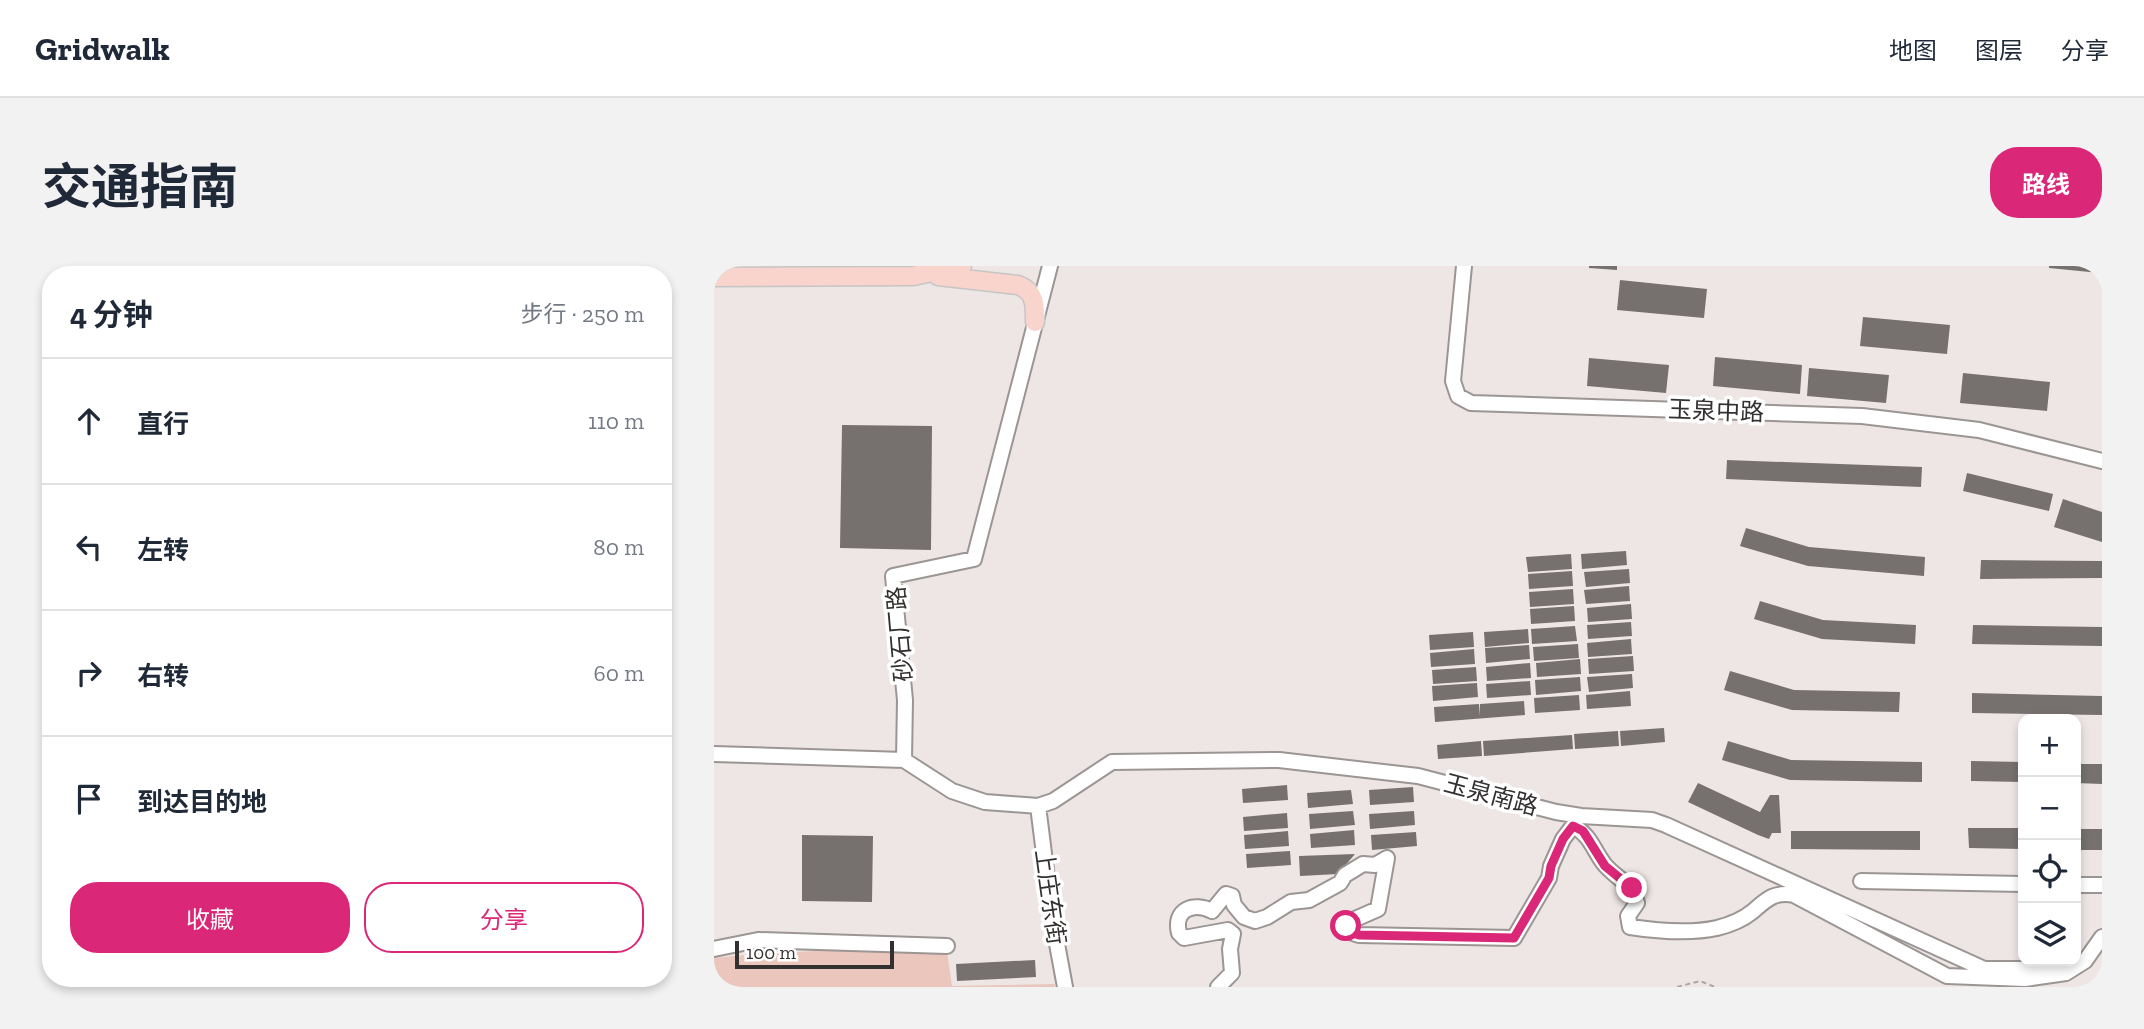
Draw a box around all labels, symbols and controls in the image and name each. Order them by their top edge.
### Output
text: Gridwalk [35,29,170,68]
text: 地图 [1889,36,1937,65]
text: 图层 [1975,36,2023,65]
text: 分享 [2061,36,2109,65]
button: 路线 [1990,147,2102,218]
text: 交通指南 [42,158,238,217]
text: 4 分钟 [70,297,153,333]
text: 步行 · 250 m [521,300,644,328]
street label: 玉泉中路 [1668,394,1764,427]
icon: ahead [70,402,108,440]
text: 110 m [588,407,644,435]
text: 直行 [137,408,189,440]
icon: left [70,528,108,566]
text: 80 m [593,533,644,561]
text: 左转 [137,534,189,566]
street label: 砂石厂路 [881,585,918,683]
icon: right [70,654,108,692]
text: 60 m [593,659,644,687]
text: 右转 [137,660,189,692]
map controls [2018,714,2081,966]
button: + [2018,714,2081,777]
street label: 玉泉南路 [1441,768,1541,821]
button: − [2018,777,2081,840]
icon: arrive [70,780,108,818]
text: 到达目的地 [137,786,267,818]
button: locate [2018,840,2081,903]
street label: 上庄东街 [1029,847,1072,946]
route end [1616,872,1647,903]
button: 收藏 [70,882,350,953]
button: 分享 [364,882,644,953]
button: layers [2018,903,2081,966]
route start [1330,910,1361,941]
scale bar [735,938,894,970]
text: 100 m [746,941,796,964]

